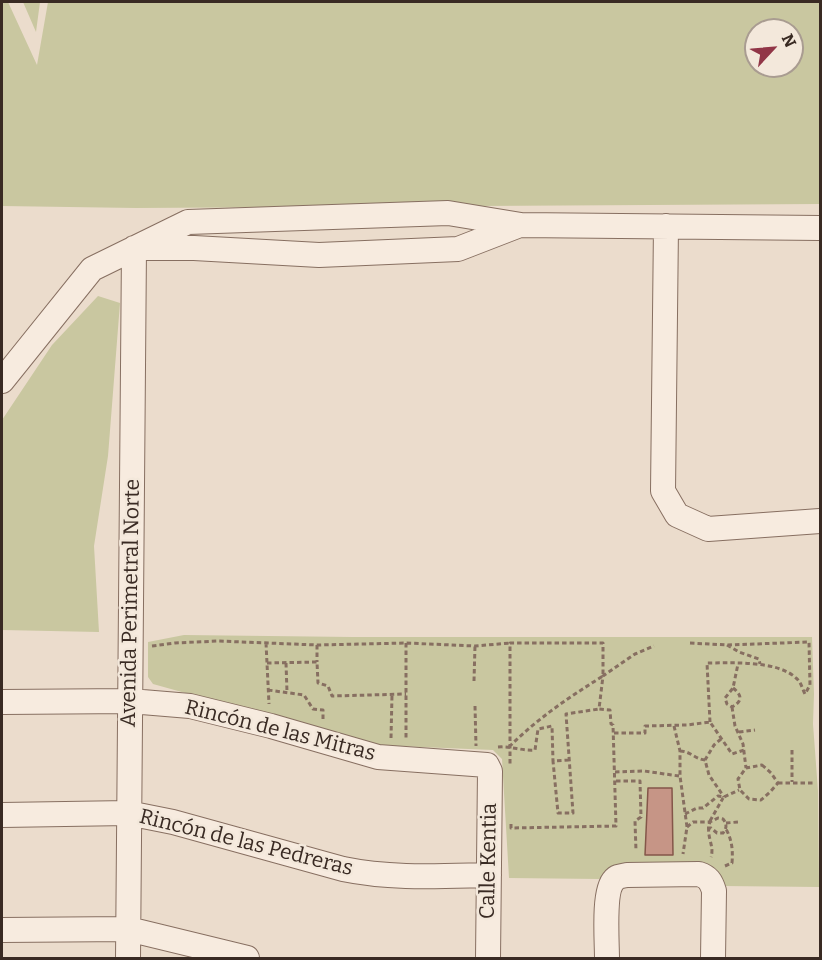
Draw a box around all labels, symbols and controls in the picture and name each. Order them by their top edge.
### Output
north arrow [744,18,804,78]
text: N [778,31,800,50]
street label: Avenida Perimetral Norte [116,479,146,727]
street label: Rincón de las Mitras [182,695,378,767]
street label: Calle Kentia [475,803,503,919]
street label: Rincón de las Pedreras [137,804,355,882]

